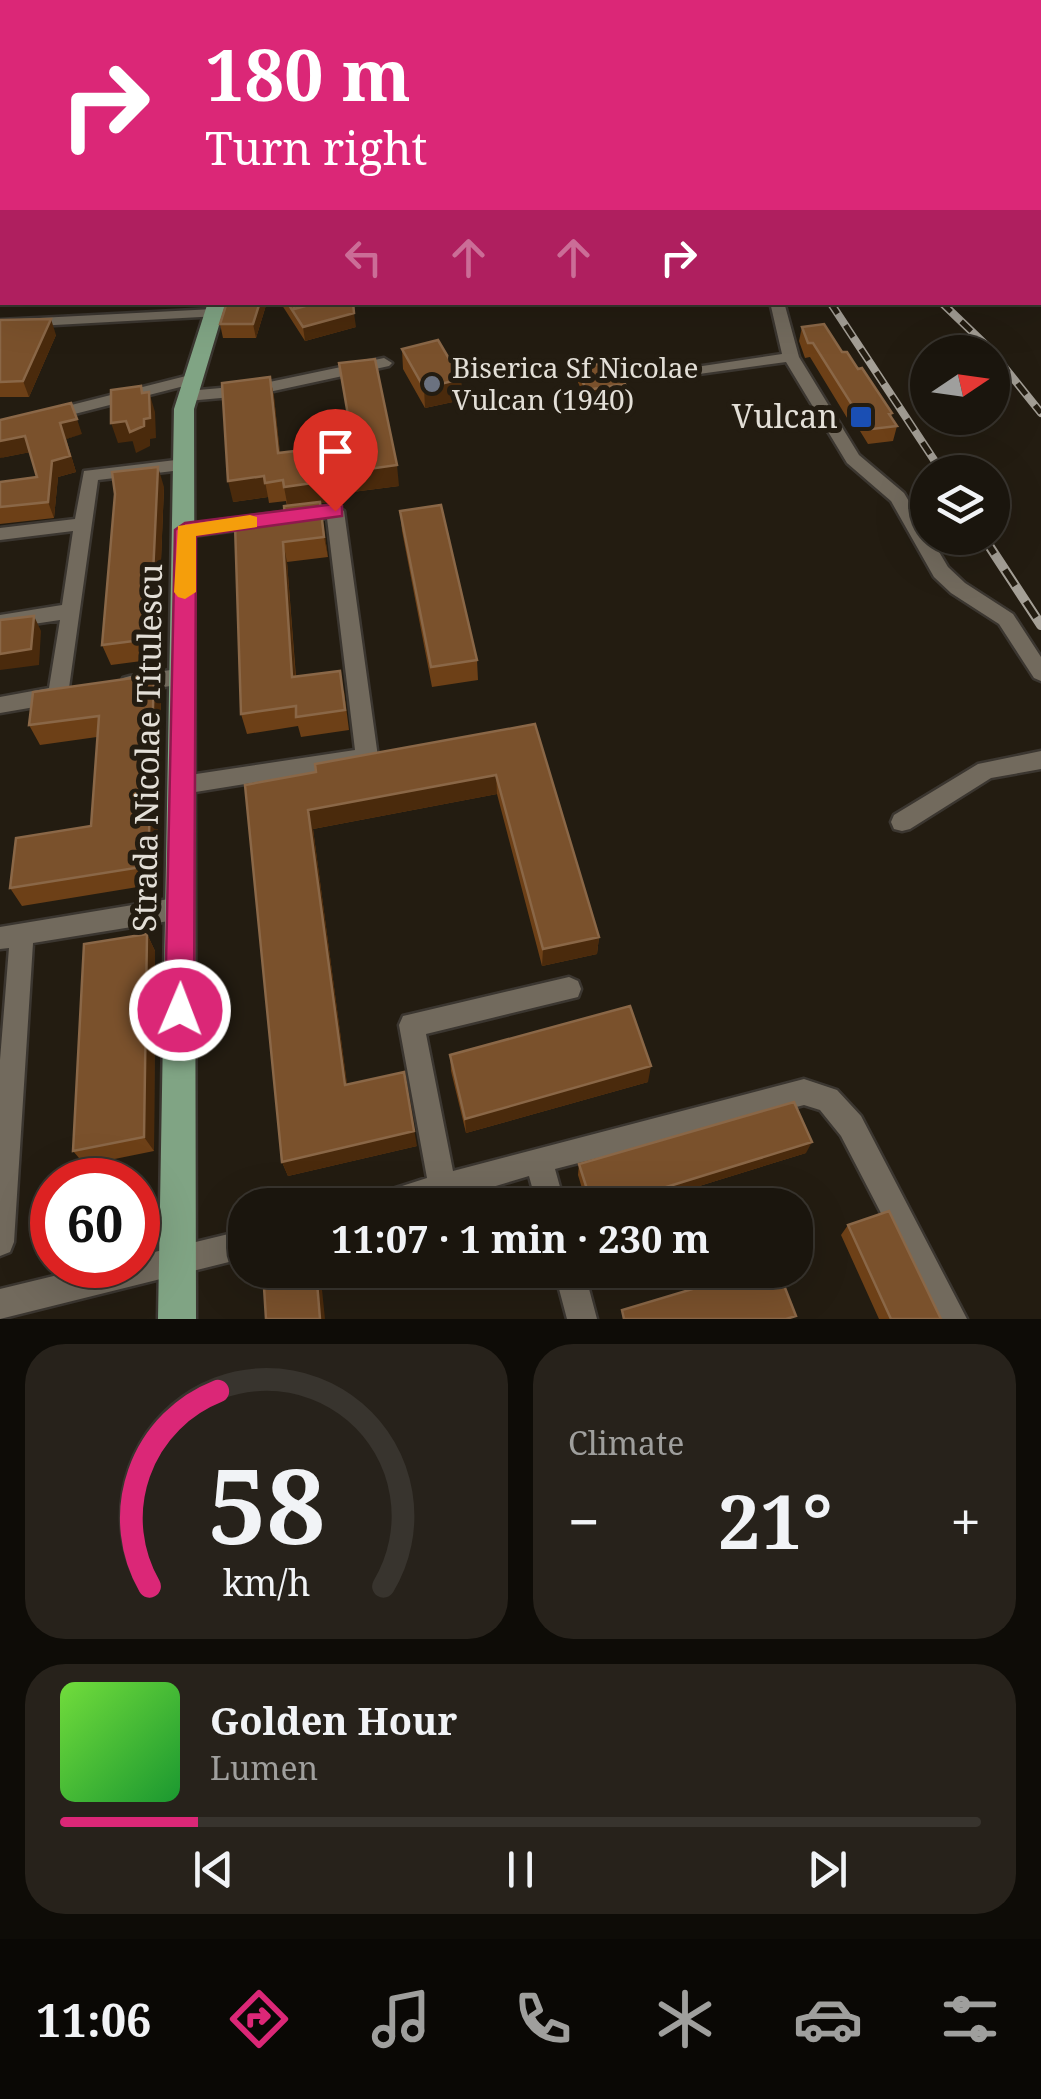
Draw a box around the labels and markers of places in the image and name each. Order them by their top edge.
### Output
place label: Biserica Sf Nicolae Vulcan (1940) [452,348,698,418]
marker: Biserica Sf Nicolae Vulcan (1940) [421,373,443,395]
place label: Vulcan [732,394,838,437]
marker: Vulcan [848,404,874,430]
pin [293,409,378,512]

